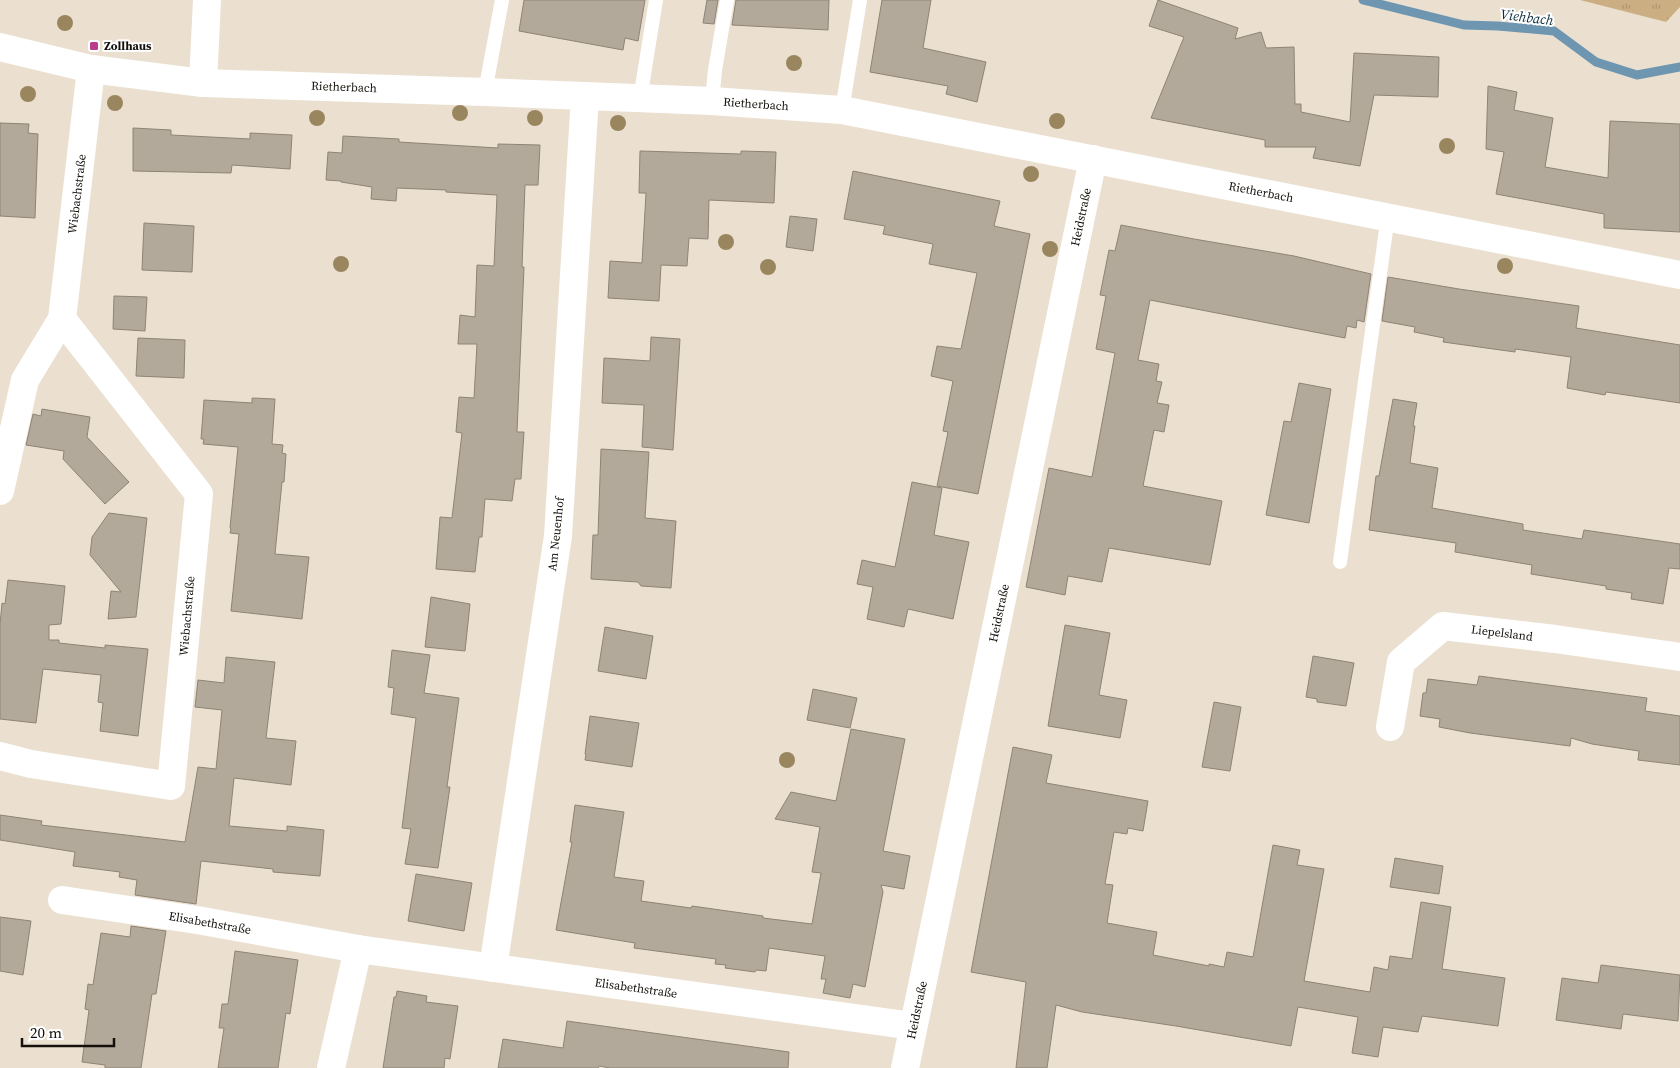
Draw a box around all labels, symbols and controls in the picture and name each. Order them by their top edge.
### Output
water label: Viehbach [1499,4,1555,30]
place label: Zollhaus [104,38,152,54]
marker: Zollhaus [88,40,100,52]
street label: Rietherbach [311,78,377,96]
street label: Rietherbach [723,94,789,114]
street label: Wiebachstraße [64,153,90,235]
street label: Rietherbach [1227,178,1295,206]
street label: Heidstraße [1067,186,1095,248]
street label: Am Neuenhof [544,494,568,572]
street label: Wiebachstraße [176,575,198,657]
street label: Heidstraße [985,582,1013,644]
street label: Liepelsland [1470,621,1534,645]
street label: Elisabethstraße [168,908,252,938]
street label: Elisabethstraße [594,974,678,1002]
street label: Heidstraße [903,979,931,1041]
scale bar [22,1016,115,1048]
text: 20 m [30,1022,62,1043]

